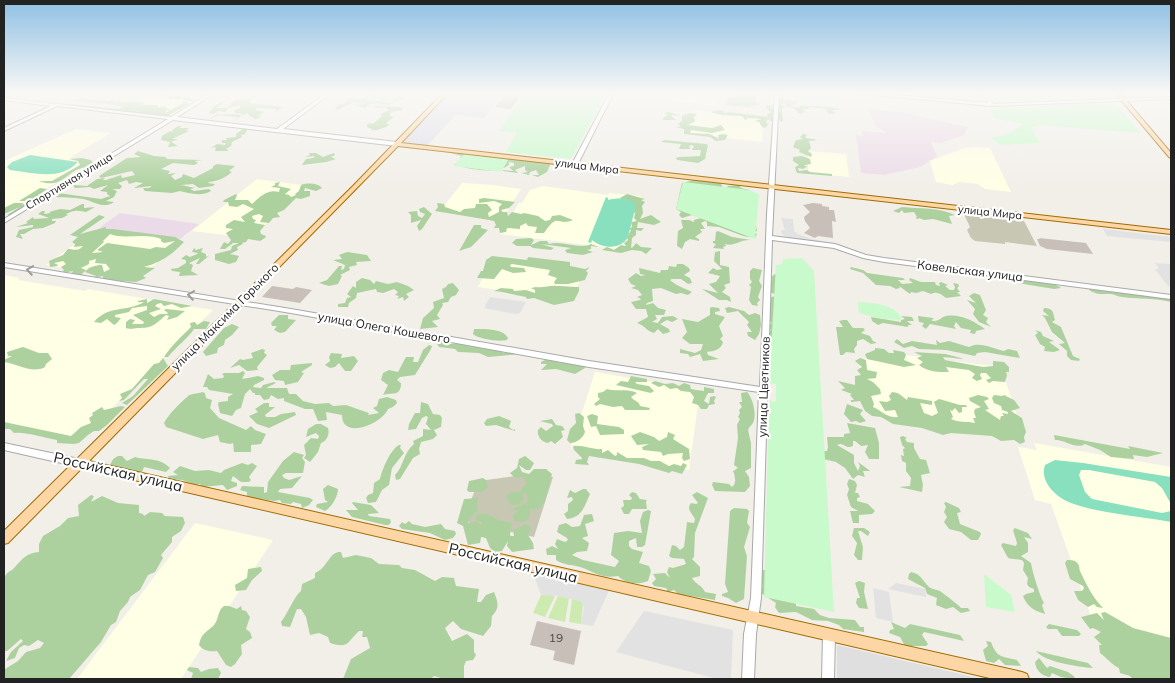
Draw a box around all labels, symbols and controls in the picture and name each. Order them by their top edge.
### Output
street label: Спортивная улица [23,149,115,213]
street label: улица Мира [554,155,620,177]
street label: улица Мира [957,202,1023,222]
street label: Ковельская улица [916,257,1024,284]
street label: улица Максима Горького [168,260,281,373]
one-way arrow [26,265,35,275]
one-way arrow [186,291,195,301]
street label: улица Олега Кошевого [317,308,451,347]
street label: улица Цветников [754,336,773,438]
street label: Российская улица [52,447,185,496]
street label: Российская улица [447,538,580,587]
house number: 19 [549,630,563,645]

